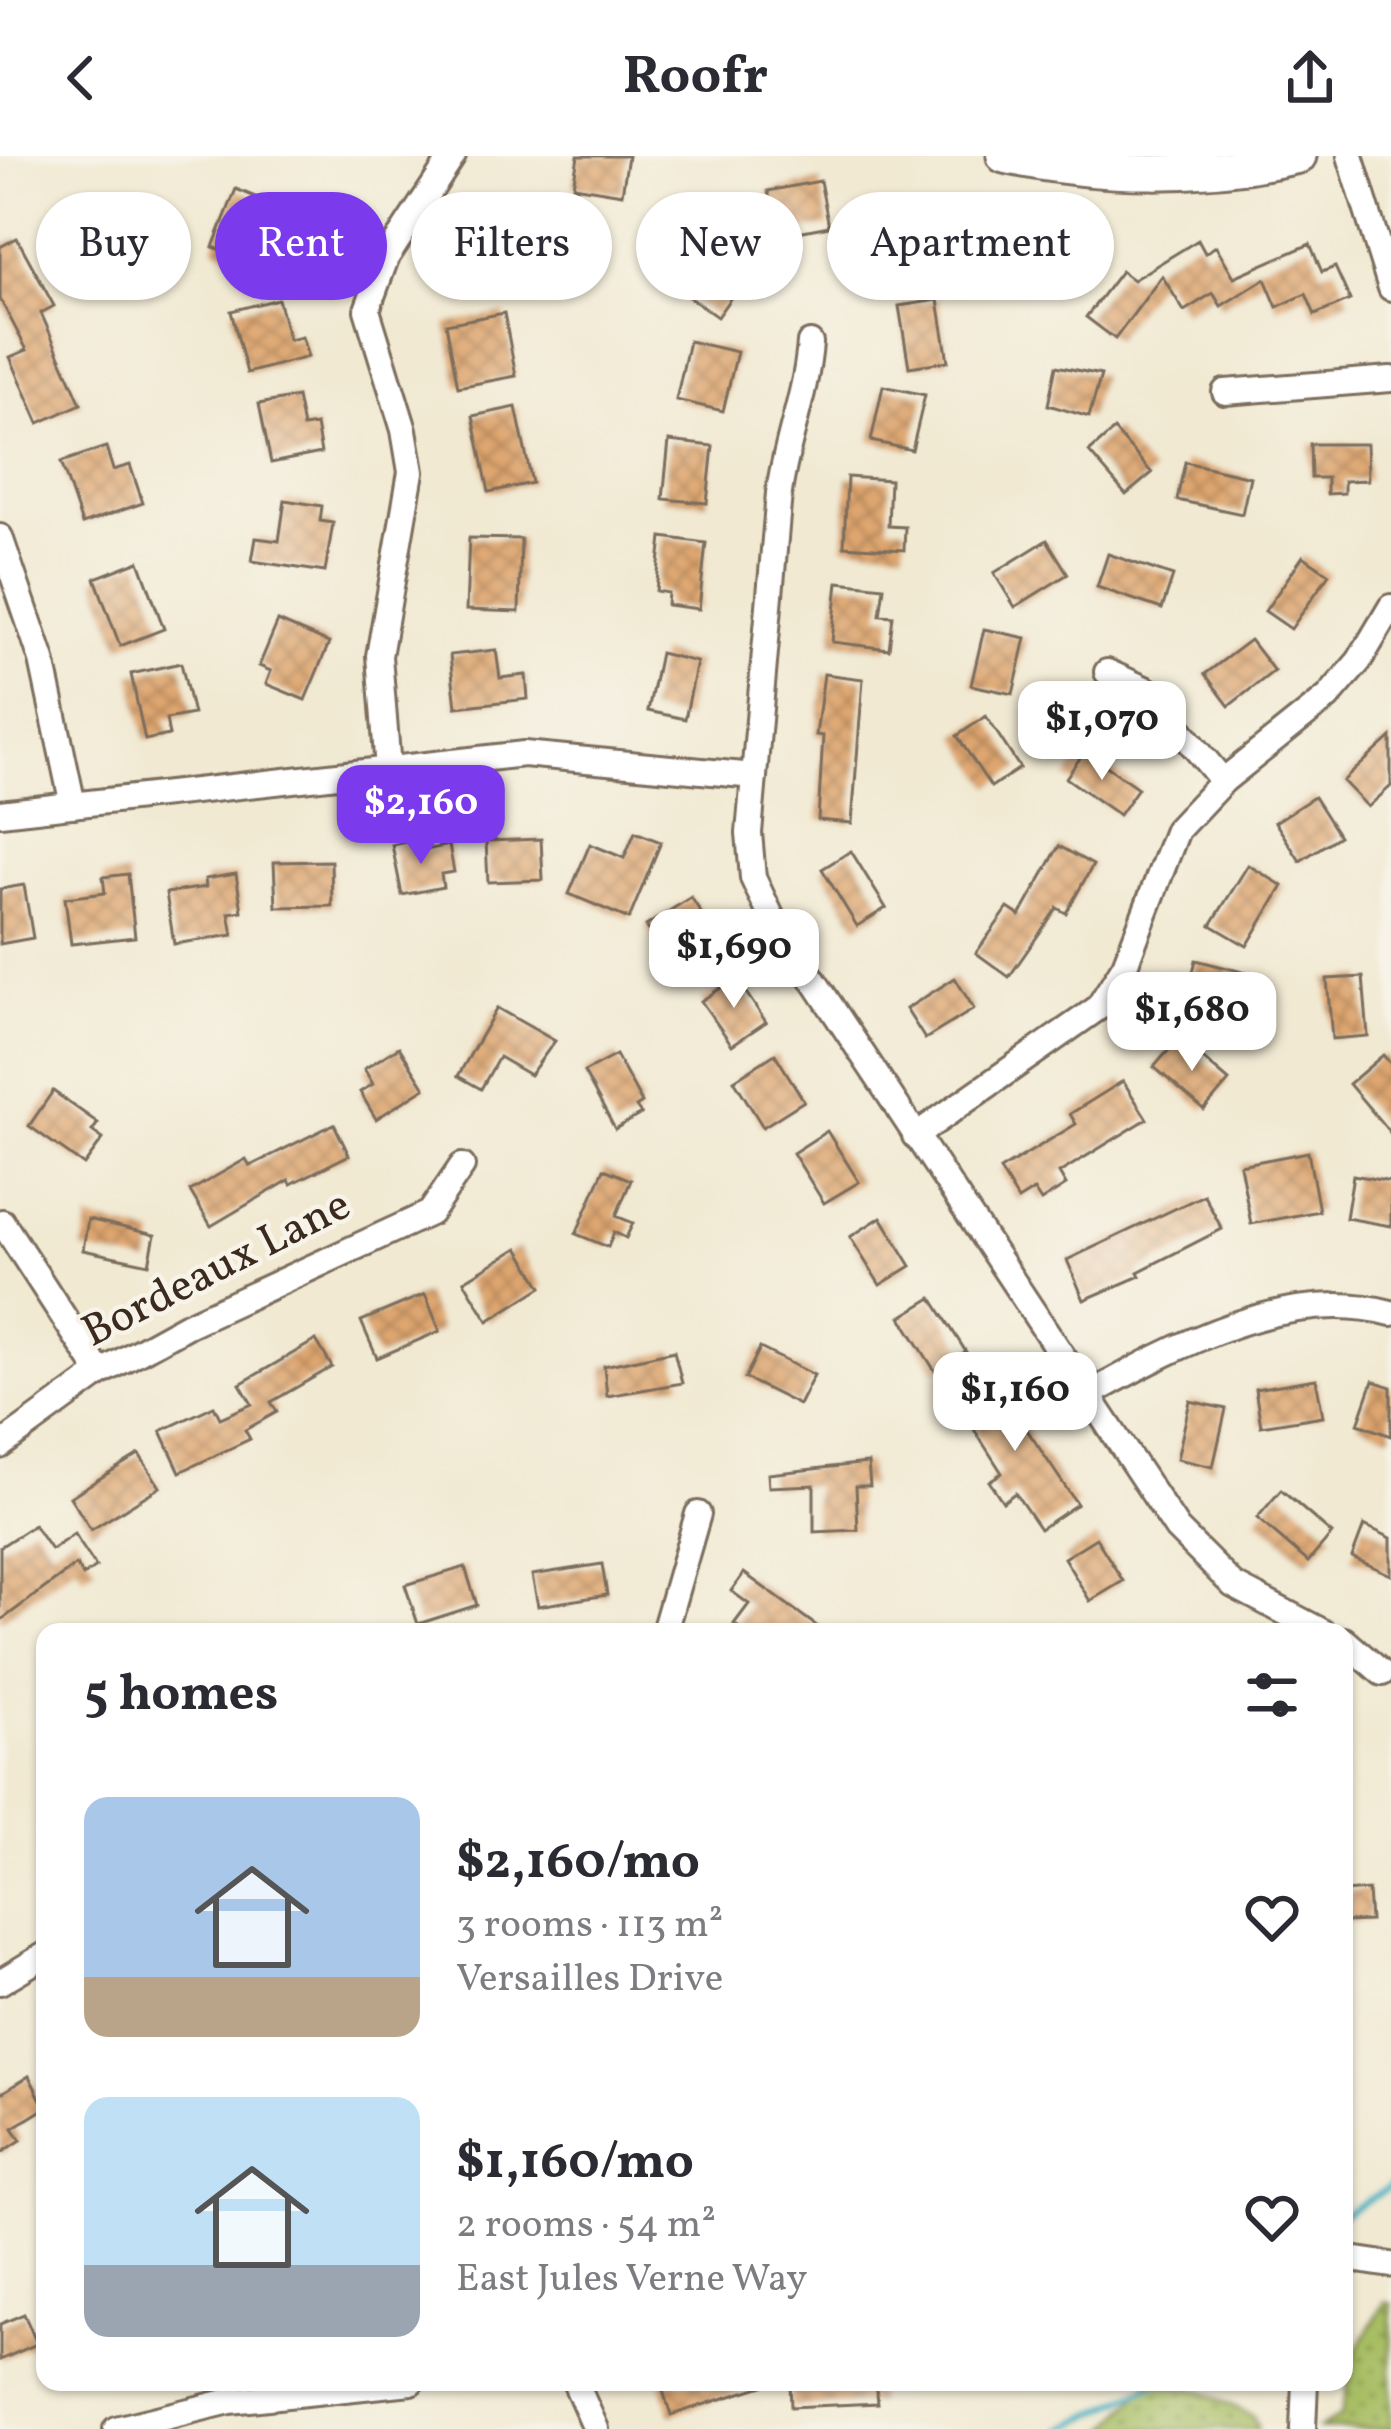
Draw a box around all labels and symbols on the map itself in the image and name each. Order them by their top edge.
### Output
pin: $1,070 [1004,681,1200,783]
pin: $2,160 [323,765,519,867]
pin: $1,690 [636,909,832,1011]
pin: $1,680 [1094,972,1290,1074]
street label: Bordeaux Lane [72,1175,362,1365]
pin: $1,160 [917,1352,1113,1454]

